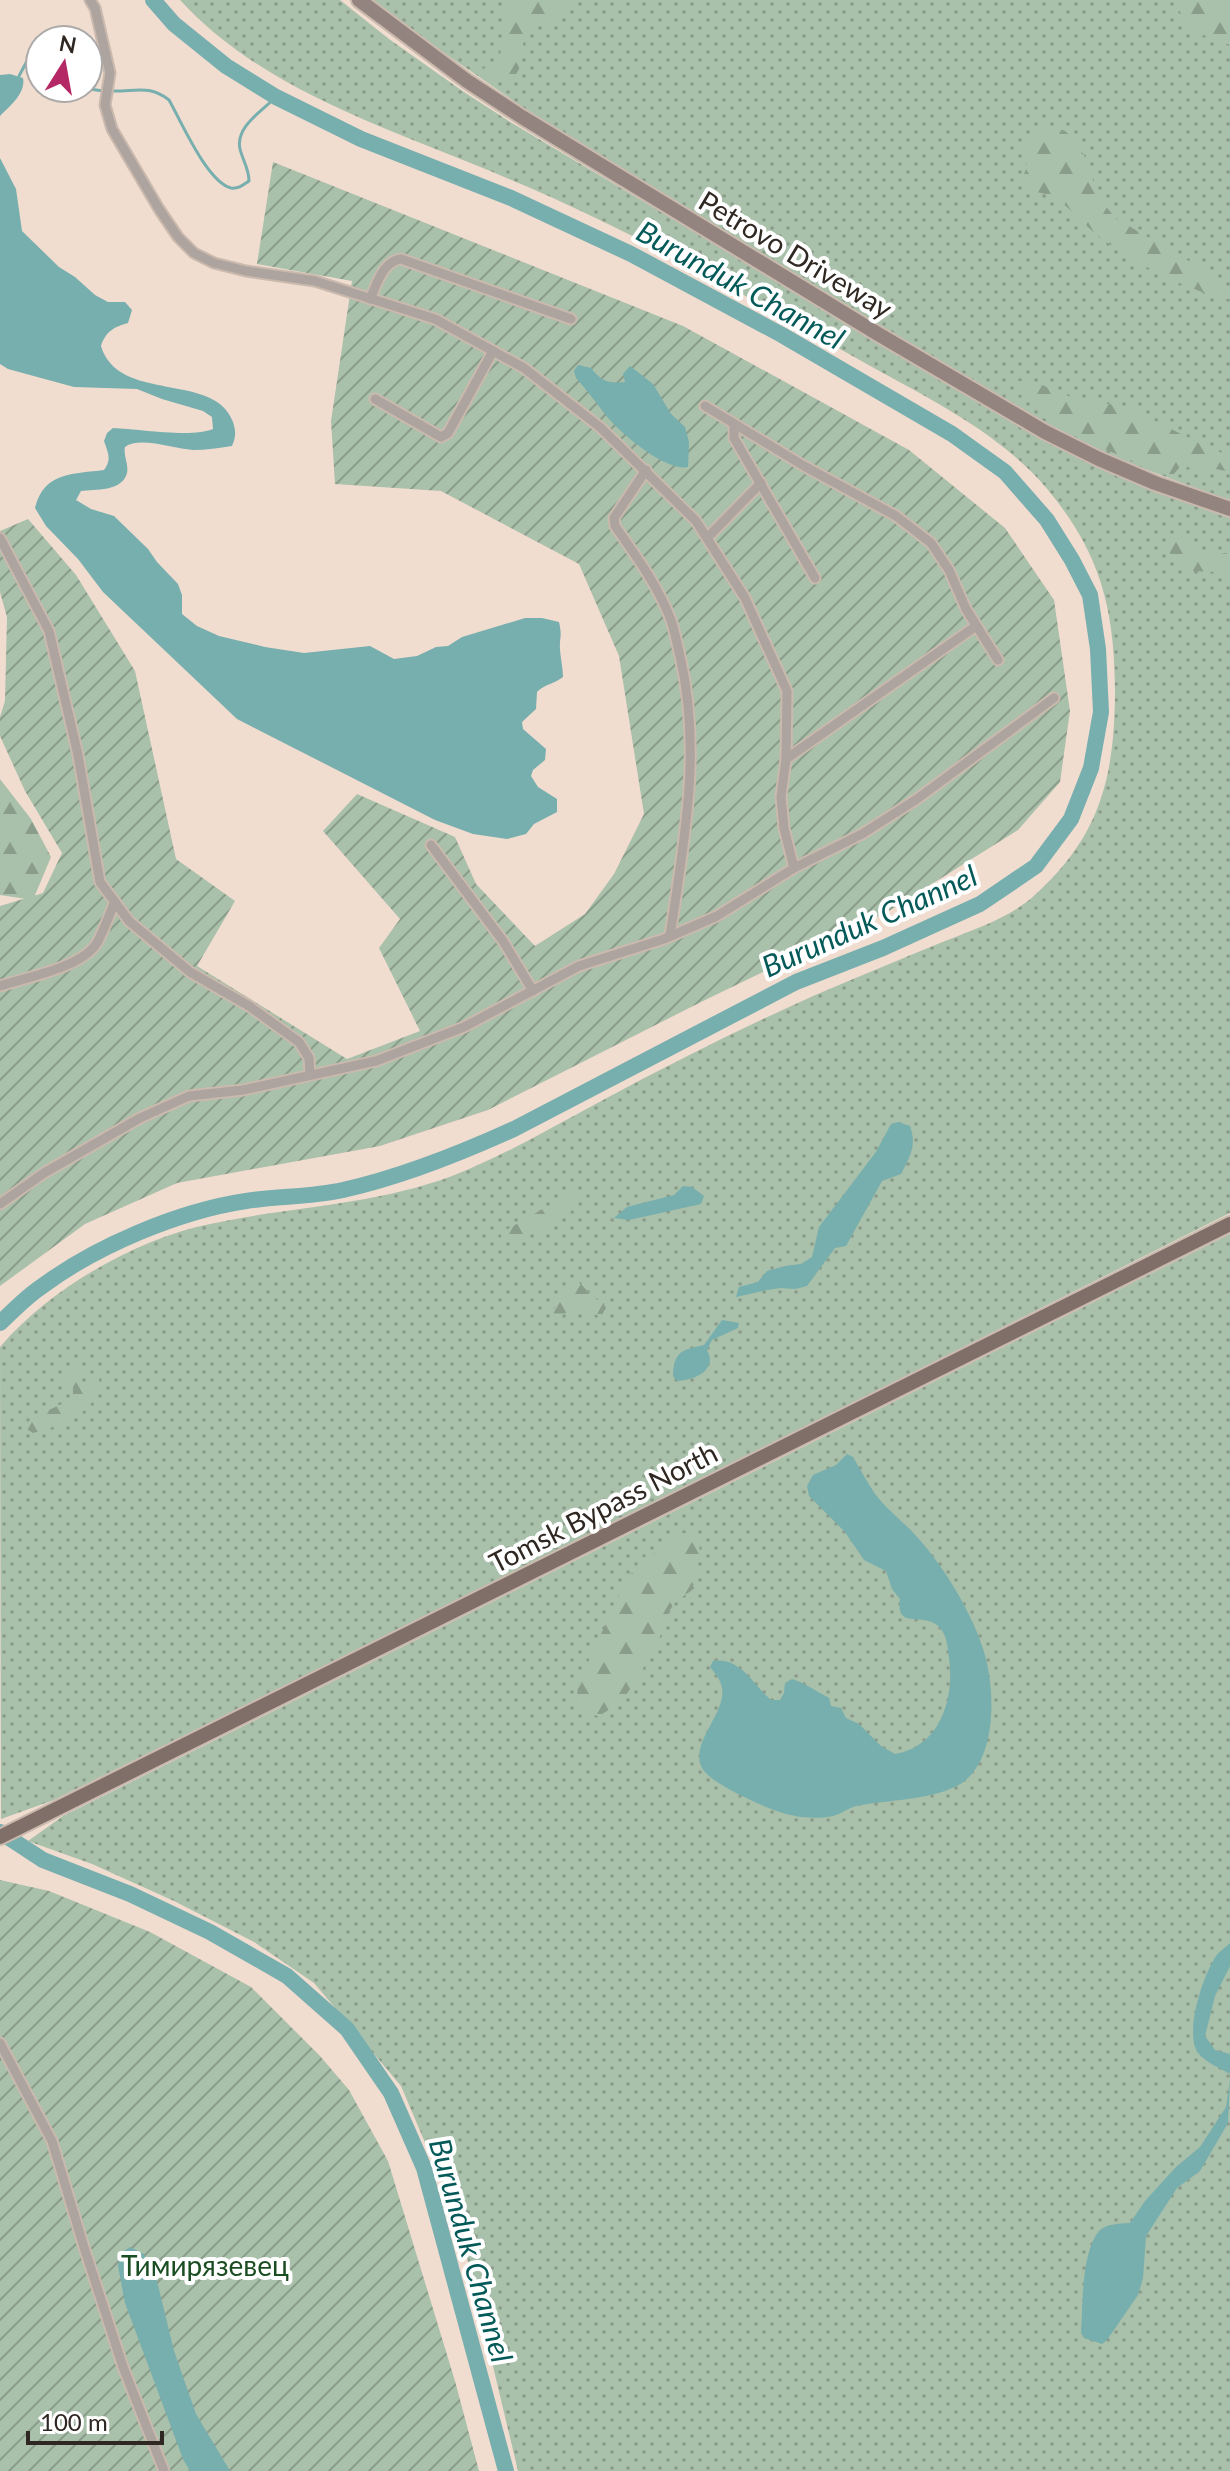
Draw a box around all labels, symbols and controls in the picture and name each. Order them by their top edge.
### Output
north arrow [24,24,104,104]
text: N [57,29,79,59]
street label: Petrovo Driveway [693,183,899,325]
water label: Burunduk Channel [631,212,851,356]
water label: Burunduk Channel [756,856,982,984]
street label: Tomsk Bypass North [483,1435,723,1579]
water label: Burunduk Channel [423,2134,521,2366]
park label: Тимирязевец [121,2248,289,2282]
scale bar [28,2395,162,2445]
text: 100 m [40,2407,108,2436]

